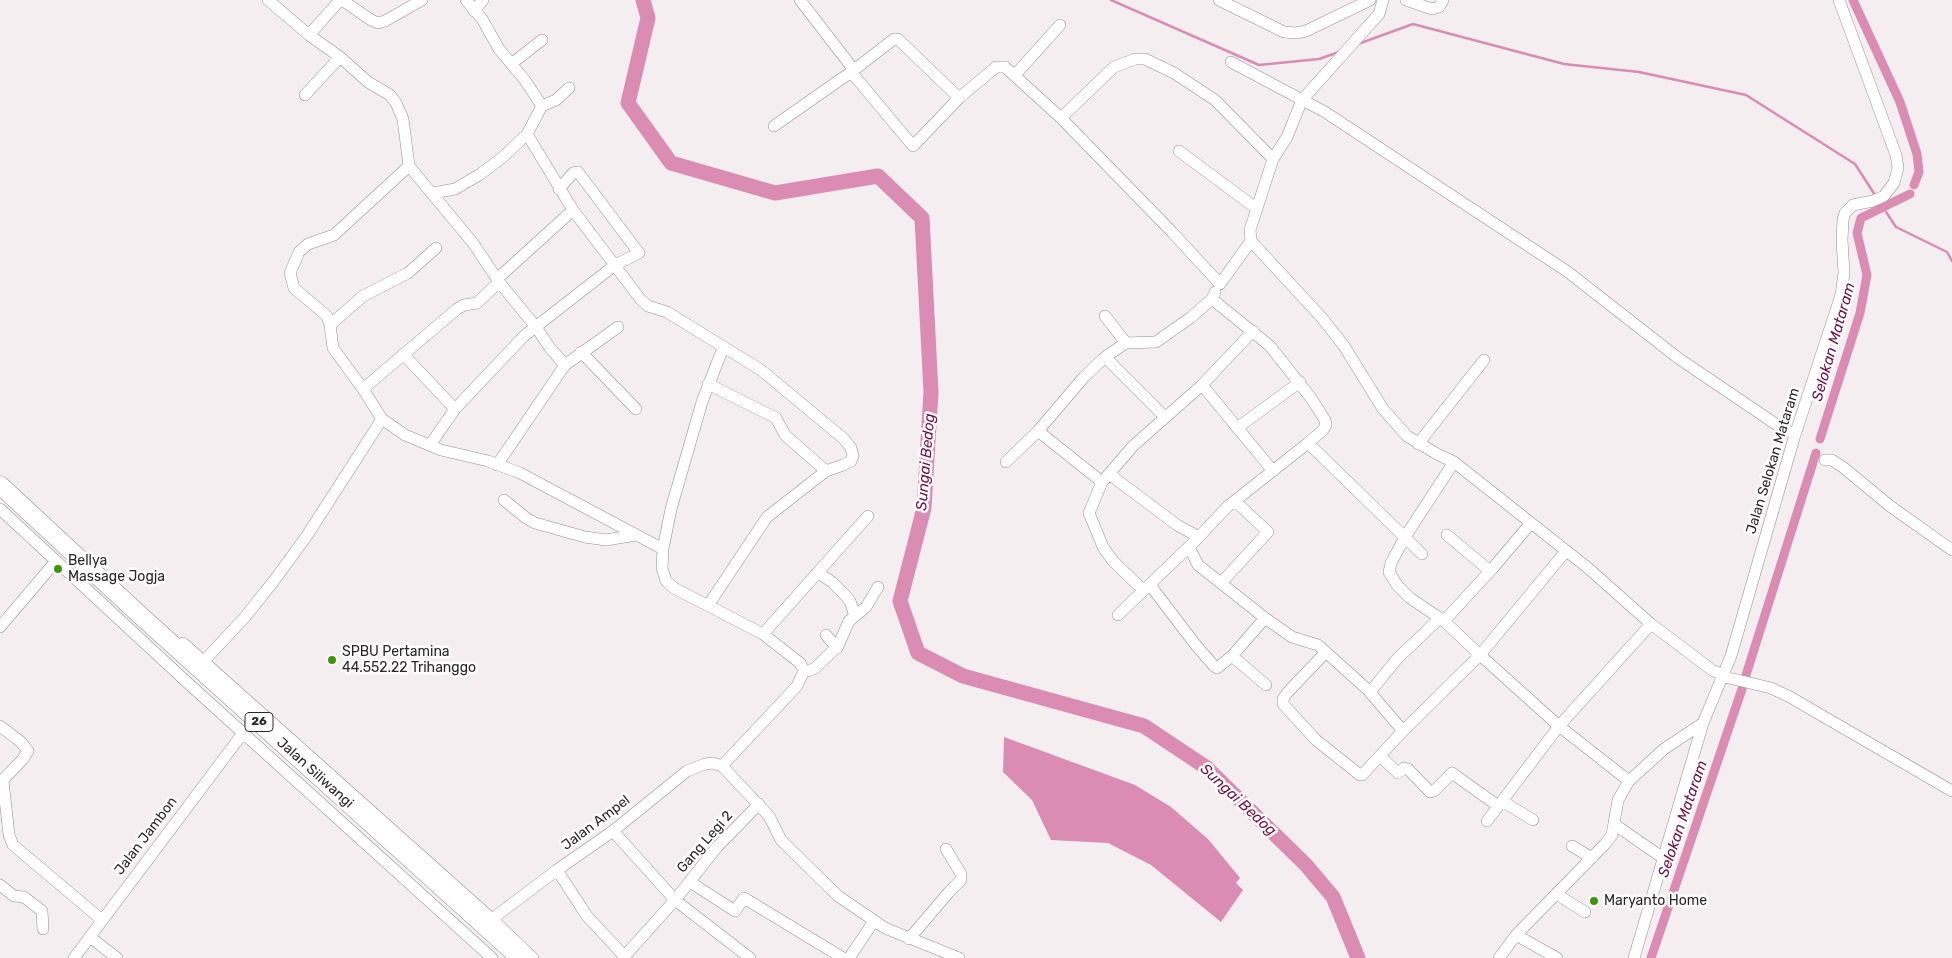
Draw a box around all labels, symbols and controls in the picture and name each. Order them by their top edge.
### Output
water label: Selokan Mataram [1808,281,1860,403]
street label: Jalan Selokan Mataram [1743,386,1803,536]
water label: Sungai Bedog [913,413,939,511]
place label: Bellya Massage Jogja [68,553,165,586]
marker: Bellya Massage Jogja [52,563,64,575]
place label: SPBU Pertamina 44.552.22 Trihanggo [342,644,476,676]
marker: SPBU Pertamina 44.552.22 Trihanggo [326,654,338,666]
road number: 26 [245,712,273,732]
street label: Jalan Siliwangi [273,734,357,812]
water label: Selokan Mataram [1655,758,1711,880]
water label: Sungai Bedog [1196,760,1280,840]
street label: Jalan Ampel [559,792,633,854]
street label: Jalan Jambon [111,794,181,878]
street label: Gang Legi 2 [674,808,736,876]
place label: Maryanto Home [1604,893,1707,909]
marker: Maryanto Home [1588,895,1600,907]

